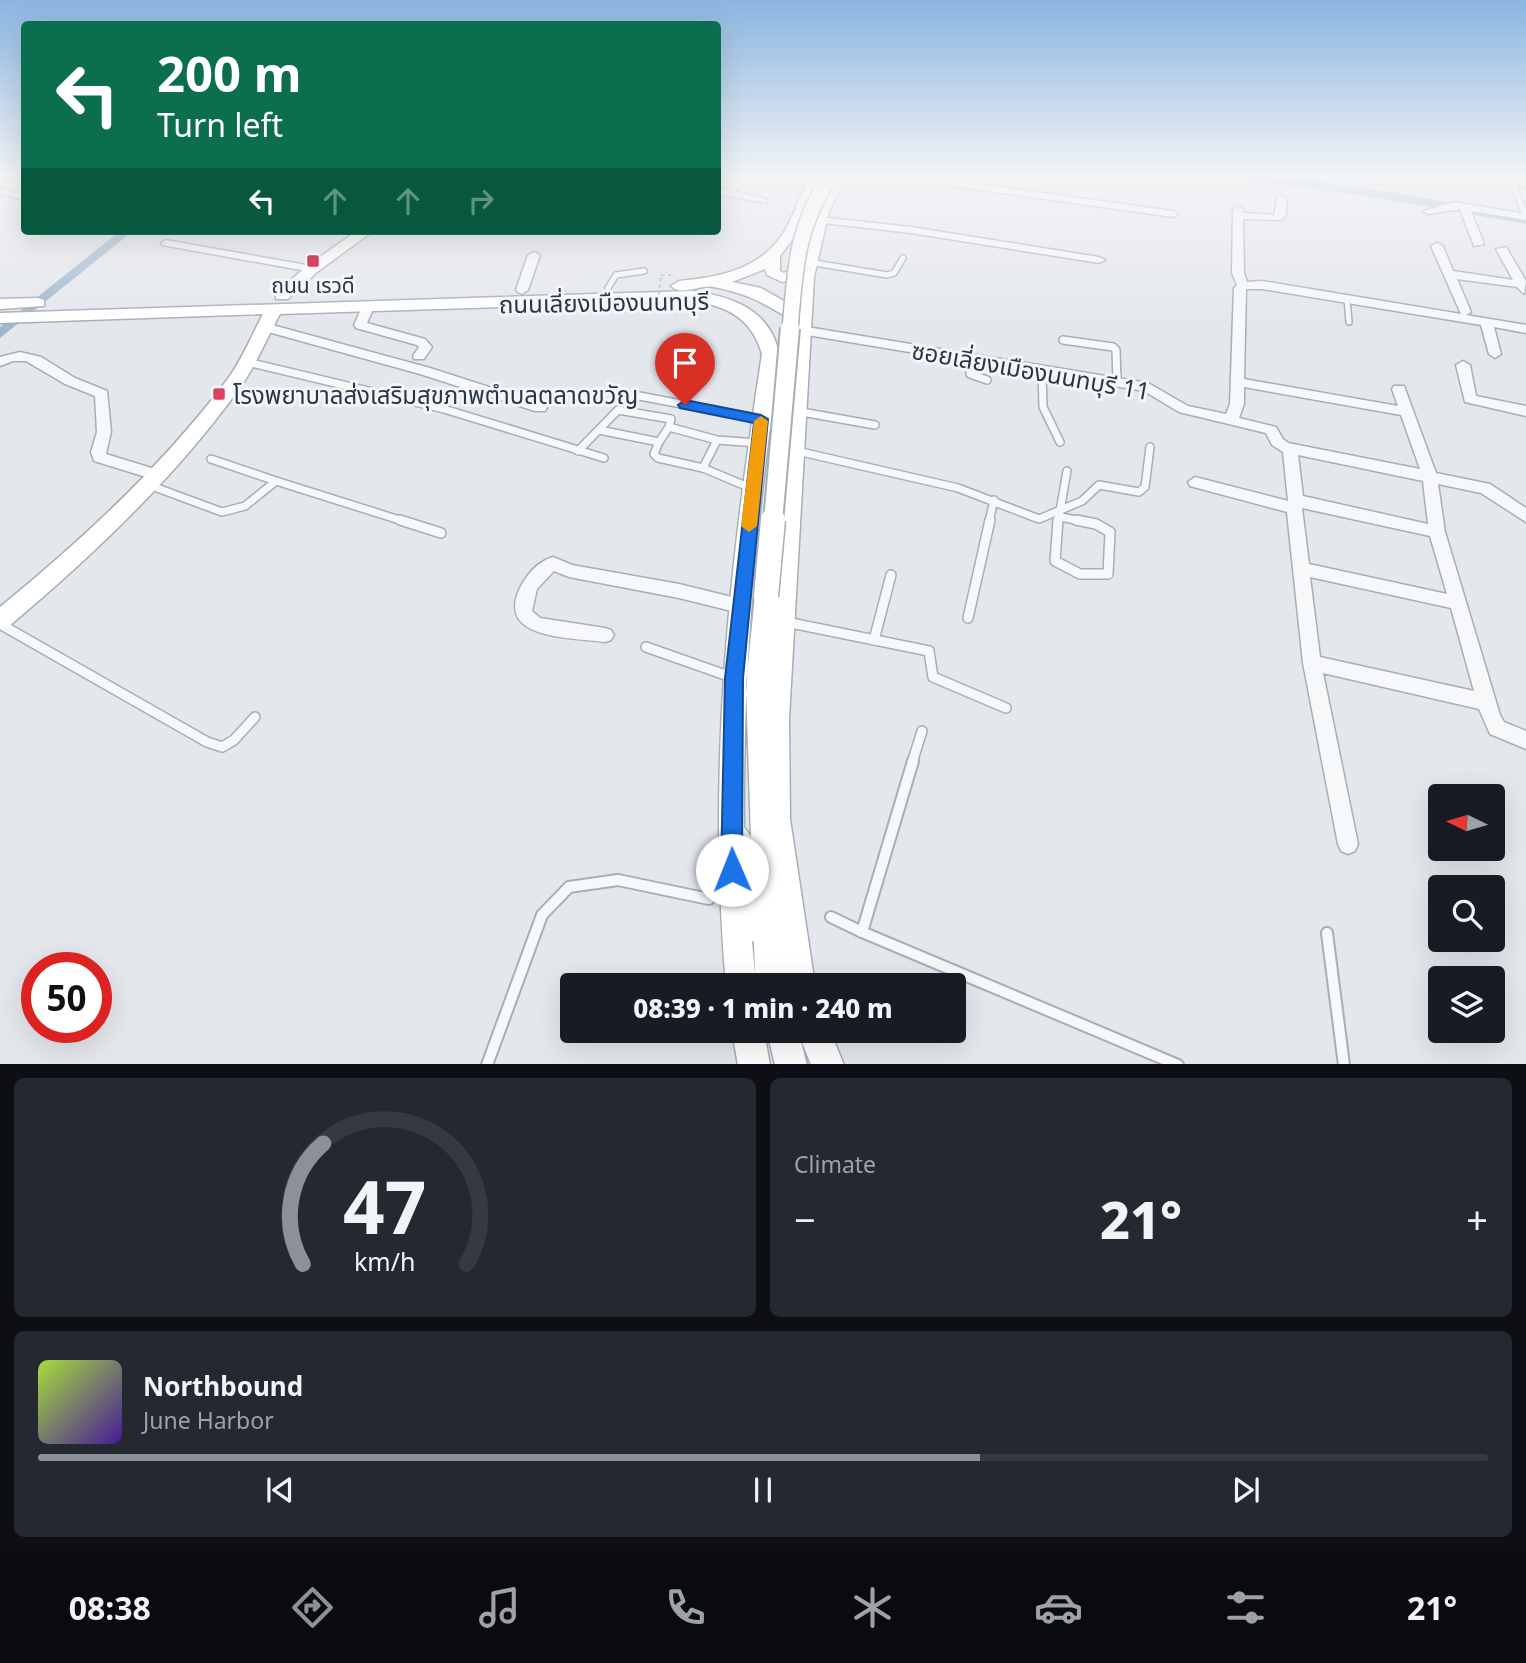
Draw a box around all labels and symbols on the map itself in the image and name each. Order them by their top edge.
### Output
marker: ถนน เรวดี [305,253,321,269]
place label: ถนน เรวดี [271,271,355,299]
street label: ถนนเลี่ยงเมืองนนทบุรี [499,284,709,320]
pin [655,333,715,405]
street label: ซอยเลี่ยงเมืองนนทบุรี 11 [909,333,1153,407]
place label: โรงพยาบาลส่งเสริมสุขภาพตำบลตลาดขวัญ [233,378,638,411]
marker: โรงพยาบาลส่งเสริมสุขภาพตำบลตลาดขวัญ [211,386,227,402]
north arrow [1428,784,1505,861]
position arrow [695,833,769,907]
speed limit sign: 50 [21,952,112,1043]

